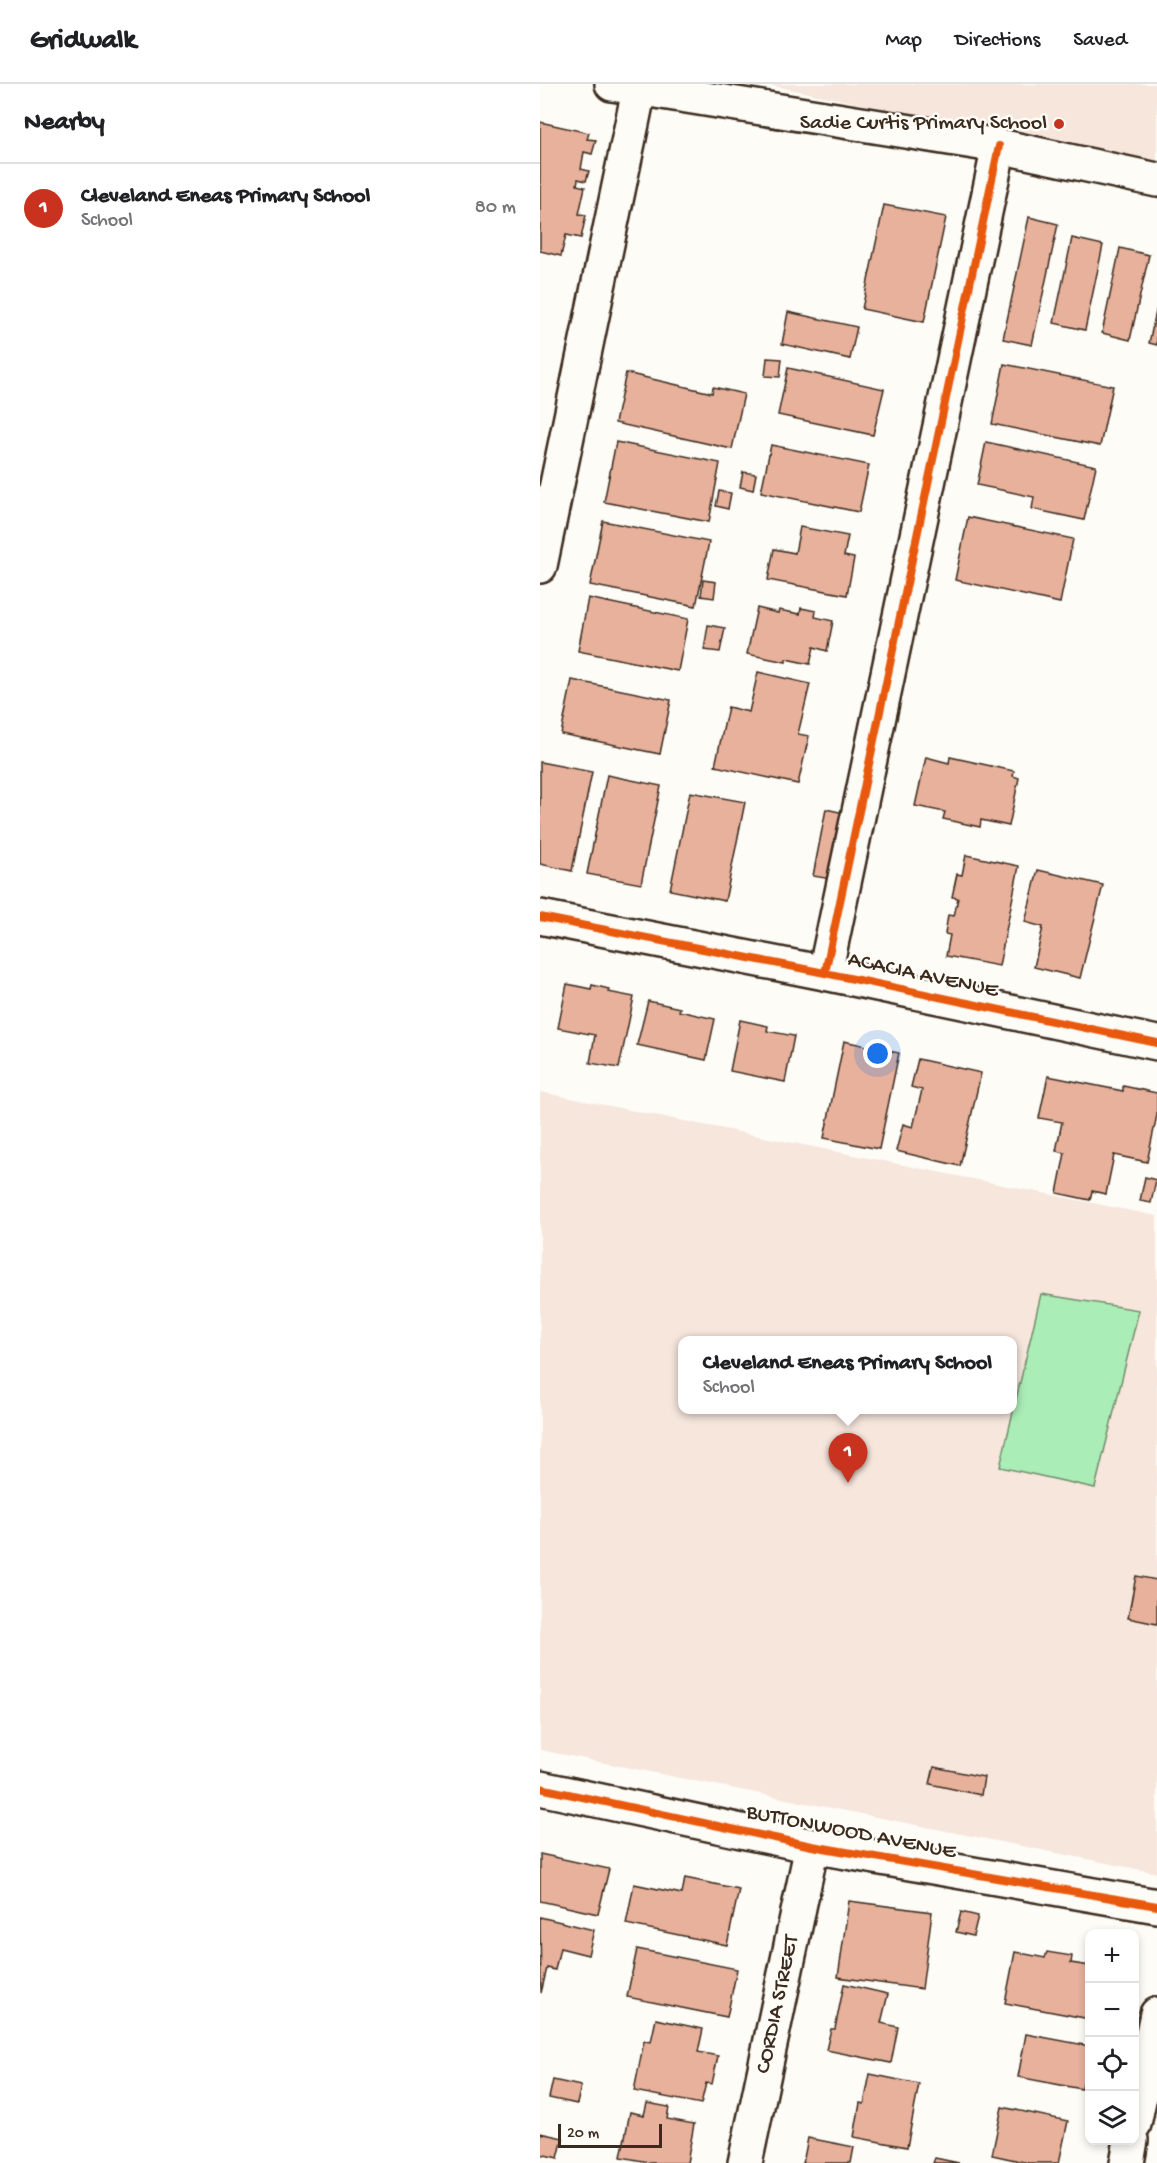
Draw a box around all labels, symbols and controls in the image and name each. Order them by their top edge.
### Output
text: Gridwalk [30,25,136,58]
text: Map [885,29,922,54]
text: Directions [955,29,1040,54]
text: Saved [1073,29,1127,54]
text: Nearby [24,108,105,139]
place label: Sadie Curtis Primary School [800,111,1047,137]
marker: Sadie Curtis Primary School [1052,117,1066,131]
text: Cleveland Eneas Primary School [81,184,370,210]
text: 1 [39,197,48,220]
text: 80 m [475,197,516,220]
text: School [81,210,133,233]
street label: ACACIA AVENUE [845,947,1002,1005]
your location [863,1039,892,1068]
popup [678,1336,1017,1414]
text: Cleveland Eneas Primary School [703,1351,992,1377]
text: School [703,1377,755,1400]
pin: 1 [828,1434,868,1483]
street label: BUTTONWOOD AVENUE [743,1800,959,1866]
map controls [1085,1929,1139,2145]
button: + [1085,1929,1139,1983]
street label: CORDIA STREET [751,1931,806,2076]
button: − [1085,1983,1139,2037]
button: locate [1085,2037,1139,2091]
button: layers [1085,2091,1139,2145]
scale bar [558,2121,662,2148]
text: 20 m [567,2125,599,2144]

